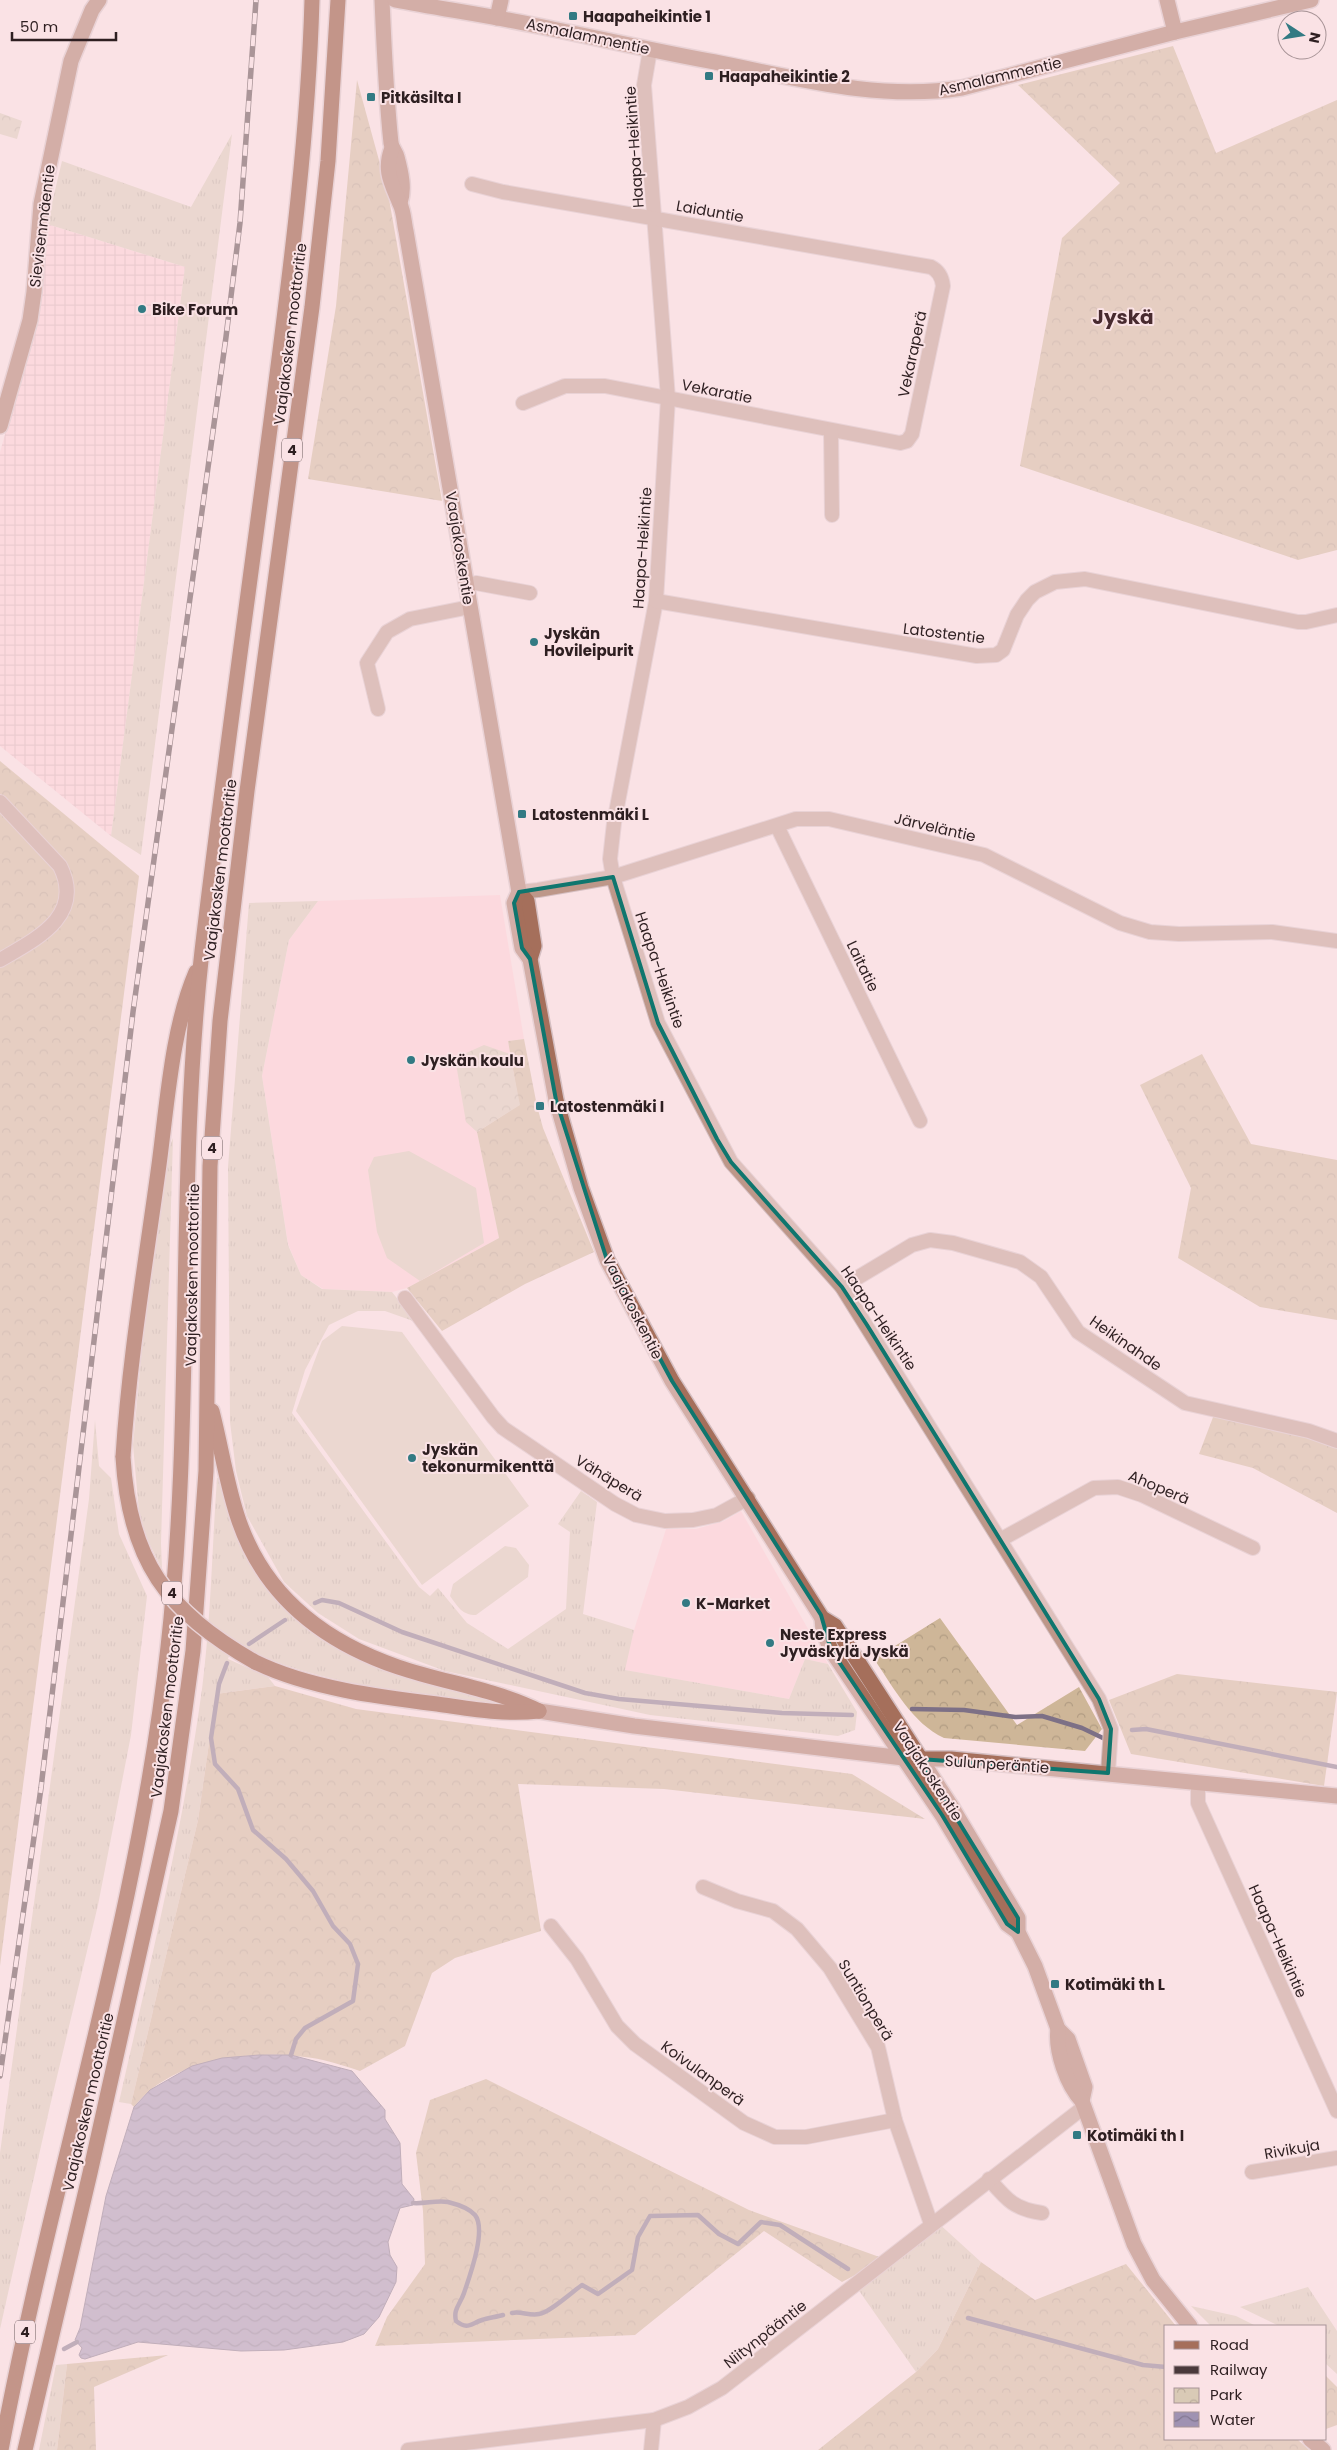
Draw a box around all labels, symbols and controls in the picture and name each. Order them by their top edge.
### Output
place label: Haapaheikintie 1 [583,6,711,27]
scale bar [12,10,116,42]
marker: Haapaheikintie 1 [567,10,579,22]
north arrow [1277,10,1327,60]
street label: Asmalammentie [524,13,652,59]
text: 50 m [20,16,58,37]
text: N [1304,30,1326,45]
street label: Asmalammentie [936,52,1064,100]
place label: Haapaheikintie 2 [719,66,850,87]
marker: Haapaheikintie 2 [703,70,715,82]
street label: Haapa-Heikintie [619,85,649,209]
place label: Pitkäsilta I [381,87,461,108]
marker: Pitkäsilta I [365,91,377,103]
street label: Sievisenmäentie [24,163,60,289]
street label: Laiduntie [675,195,745,227]
street label: Vaajakosken moottoritie [268,242,312,426]
place label: Bike Forum [152,299,238,320]
marker: Bike Forum [136,303,148,315]
district label: Jyskä [1092,303,1154,331]
street label: Vekaraperä [893,309,931,399]
street label: Vekaratie [680,374,754,408]
road number: 4 [282,438,302,462]
street label: Haapa-Heikintie [627,486,657,610]
street label: Vaajakoskentie [441,490,479,606]
street label: Latostentie [902,618,986,648]
place label: Jyskän Hovileipurit [544,623,634,661]
marker: Jyskän Hovileipurit [528,636,540,648]
street label: Vaajakosken moottoritie [198,778,242,962]
place label: Latostenmäki L [532,804,649,825]
street label: Järveläntie [892,807,978,847]
marker: Latostenmäki L [516,808,528,820]
street label: Haapa-Heikintie [630,909,690,1031]
street label: Laitatie [842,937,884,995]
place label: Jyskän koulu [421,1050,524,1071]
marker: Jyskän koulu [405,1054,417,1066]
place label: Latostenmäki I [550,1096,664,1117]
marker: Latostenmäki I [534,1100,546,1112]
road number: 4 [202,1136,222,1160]
street label: Vaajakosken moottoritie [180,1183,204,1367]
street label: Vaajakoskentie [598,1251,668,1363]
street label: Haapa-Heikintie [836,1262,922,1374]
street label: Heikinahde [1086,1310,1166,1376]
place label: Jyskän tekonurmikenttä [422,1439,554,1477]
street label: Vähäperä [571,1450,647,1506]
marker: Jyskän tekonurmikenttä [406,1452,418,1464]
street label: Ahoperä [1125,1465,1193,1509]
road number: 4 [162,1582,182,1605]
place label: K-Market [696,1593,770,1614]
marker: K-Market [680,1597,692,1609]
street label: Vaajakosken moottoritie [145,1615,189,1799]
place label: Neste Express Jyväskylä Jyskä [780,1624,909,1662]
marker: Neste Express Jyväskylä Jyskä [764,1637,776,1649]
street label: Vaajakoskentie [888,1717,968,1825]
street label: Sulunperäntie [944,1750,1050,1778]
street label: Haapa-Heikintie [1244,1881,1312,2001]
street label: Suntionperä [833,1955,899,2045]
place label: Kotimäki th L [1065,1974,1165,1995]
marker: Kotimäki th L [1049,1978,1061,1990]
street label: Vaajakosken moottoritie [57,2010,119,2194]
street label: Koivulanperä [657,2035,749,2111]
place label: Kotimäki th I [1087,2125,1184,2146]
marker: Kotimäki th I [1071,2129,1083,2141]
street label: Rivikuja [1263,2134,1321,2164]
street label: Niitynpääntie [719,2295,811,2373]
road number: 4 [15,2320,35,2344]
legend [1164,2325,1327,2440]
text: Road [1210,2334,1249,2355]
text: Railway [1210,2359,1268,2380]
text: Park [1210,2384,1242,2405]
text: Water [1210,2409,1256,2430]

